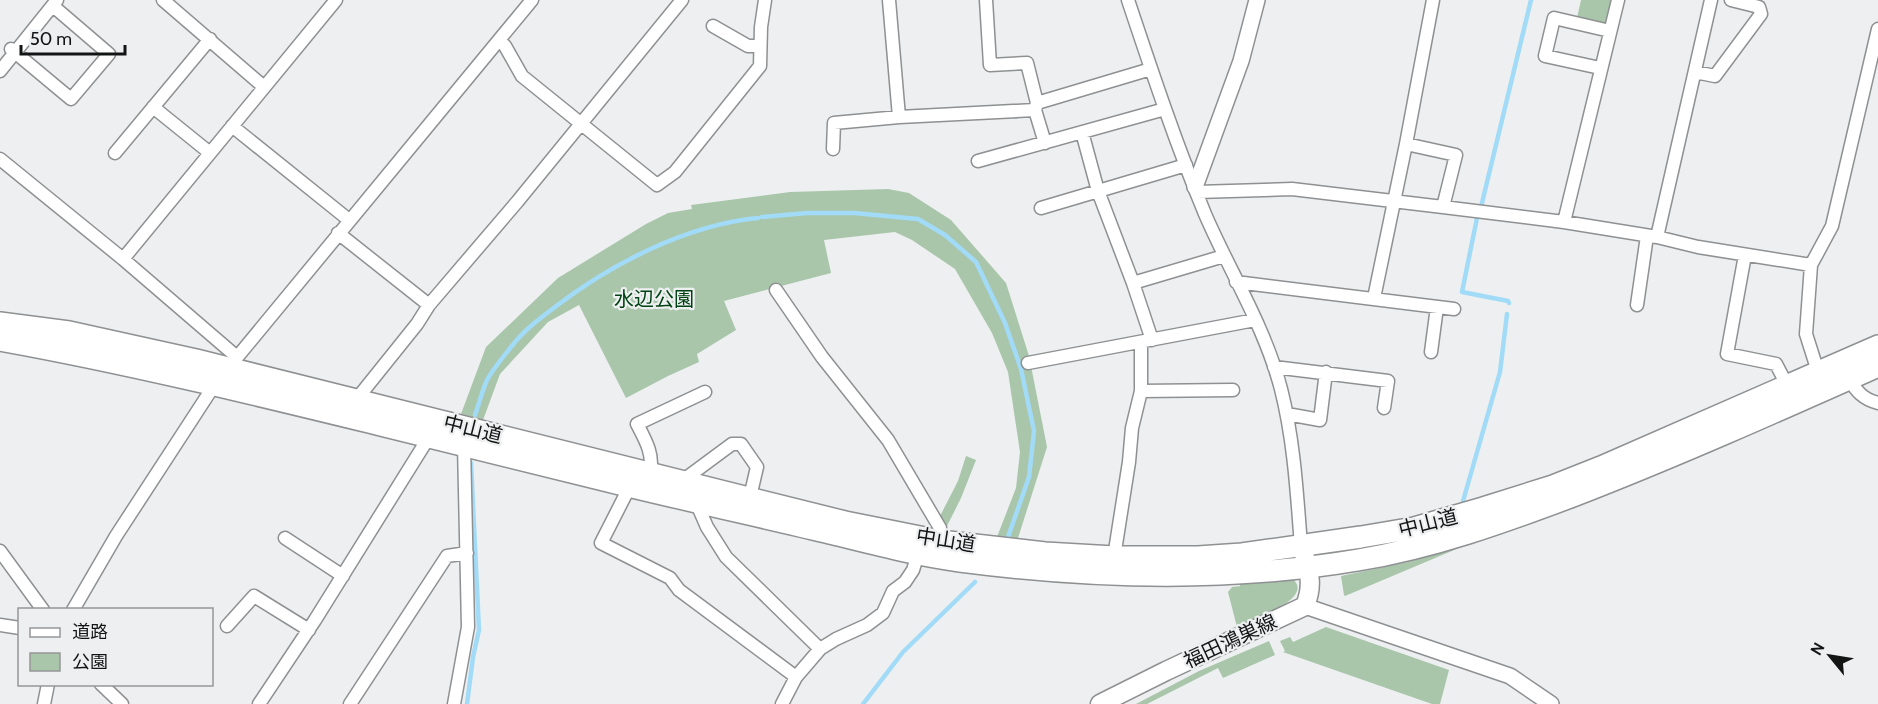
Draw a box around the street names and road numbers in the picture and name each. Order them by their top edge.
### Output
street label: 中山道 [441,410,505,448]
street label: 中山道 [1396,504,1460,542]
street label: 中山道 [914,523,978,557]
street label: 福田鴻巣線 [1180,609,1280,673]

